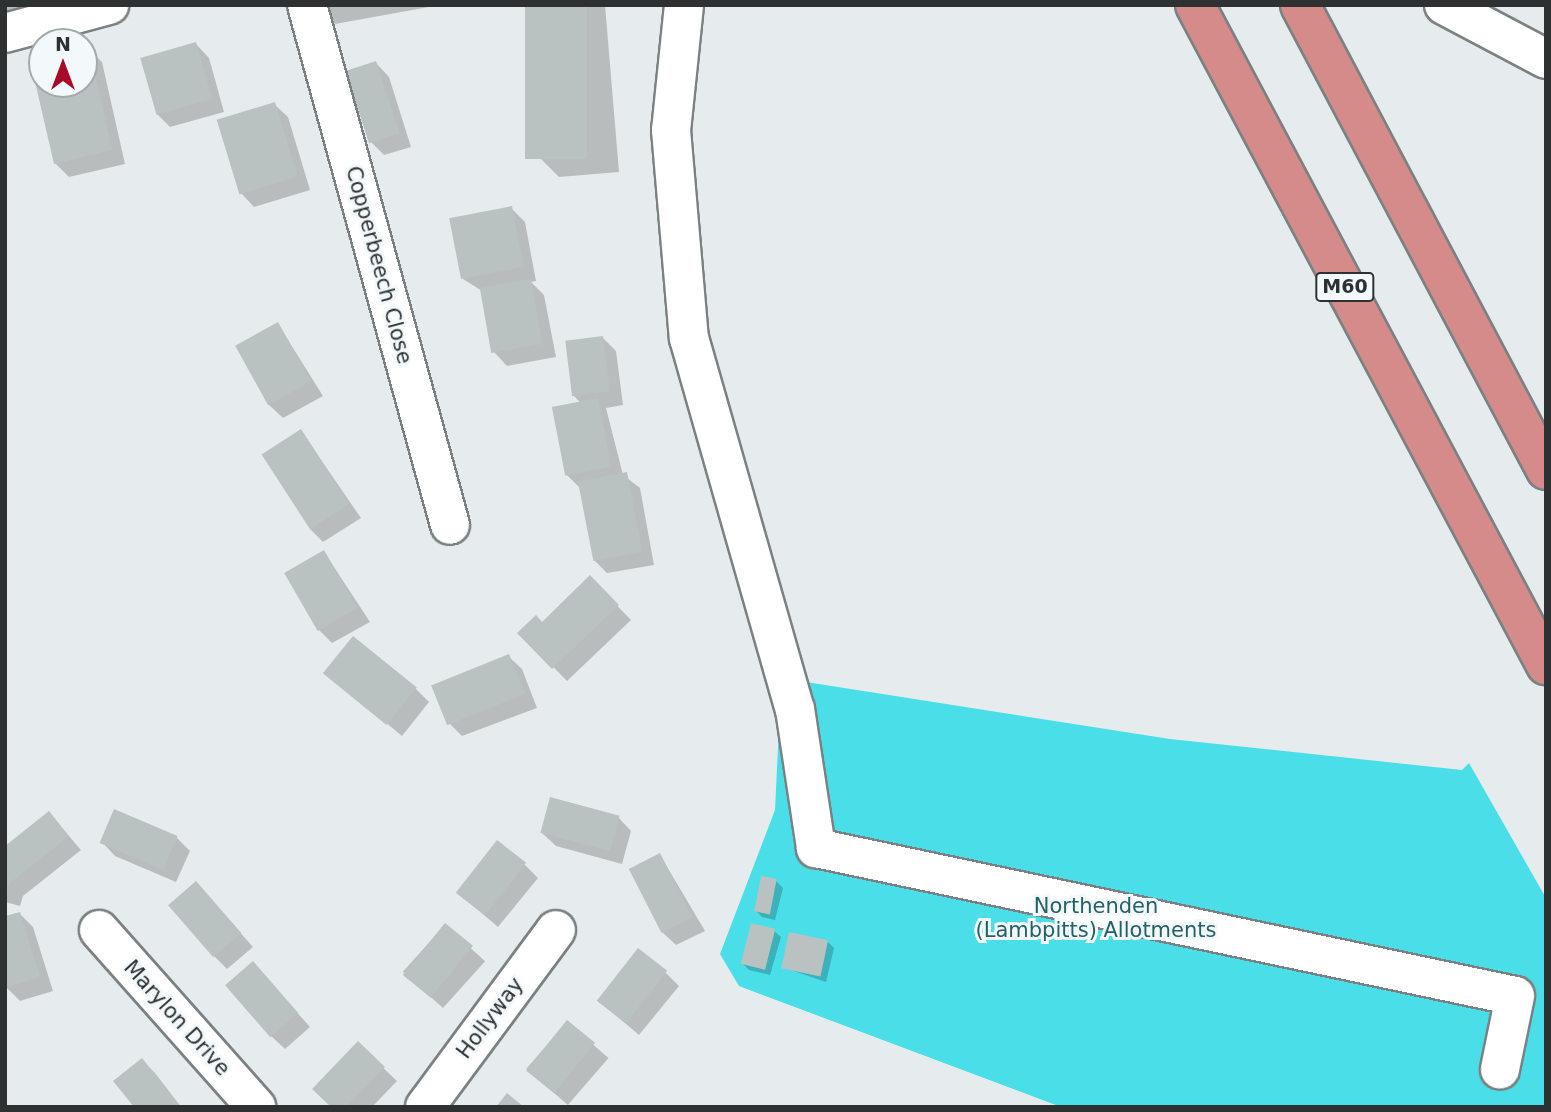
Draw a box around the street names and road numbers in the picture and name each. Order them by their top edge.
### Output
street label: Copperbeech Close [340,163,418,367]
road number: M60 [1315,272,1375,302]
street label: Marylon Drive [119,955,235,1081]
street label: Hollyway [451,972,529,1064]

